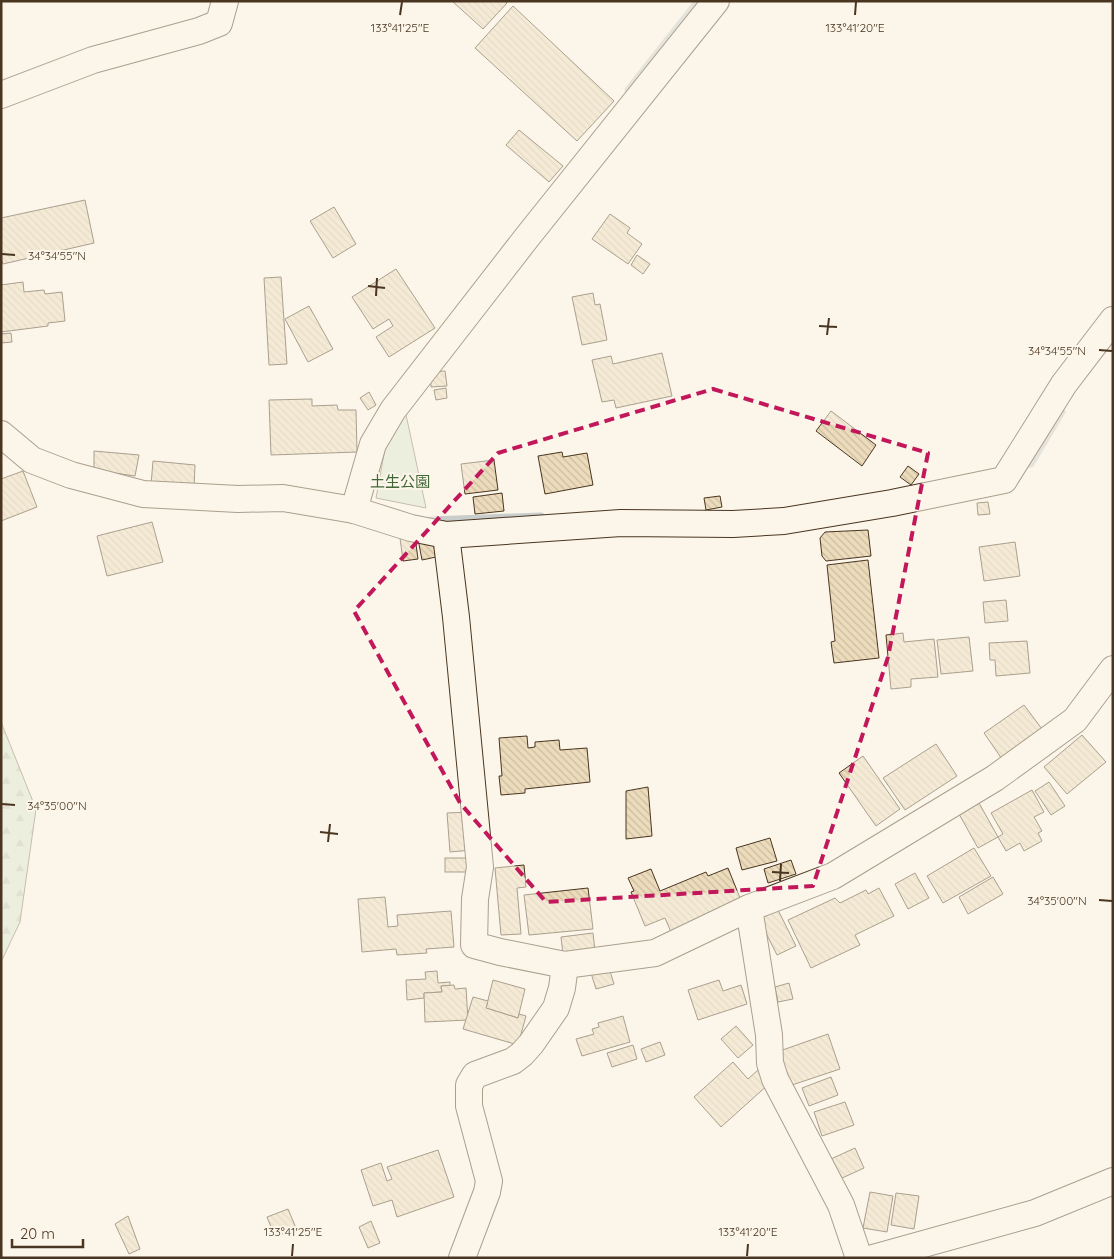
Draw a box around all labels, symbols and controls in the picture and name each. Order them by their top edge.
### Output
text: 133°41'25"E [371,20,429,35]
text: 133°41'20"E [825,20,885,35]
text: 34°34'55"N [28,248,86,263]
text: 34°34'55"N [1028,343,1086,358]
park label: 土生公園 [370,472,430,491]
text: 34°35'00"N [27,798,87,813]
text: 34°35'00"N [1027,893,1087,908]
scale bar [12,1216,84,1248]
text: 20 m [20,1224,55,1243]
text: 133°41'25"E [264,1224,322,1239]
text: 133°41'20"E [718,1224,778,1239]

